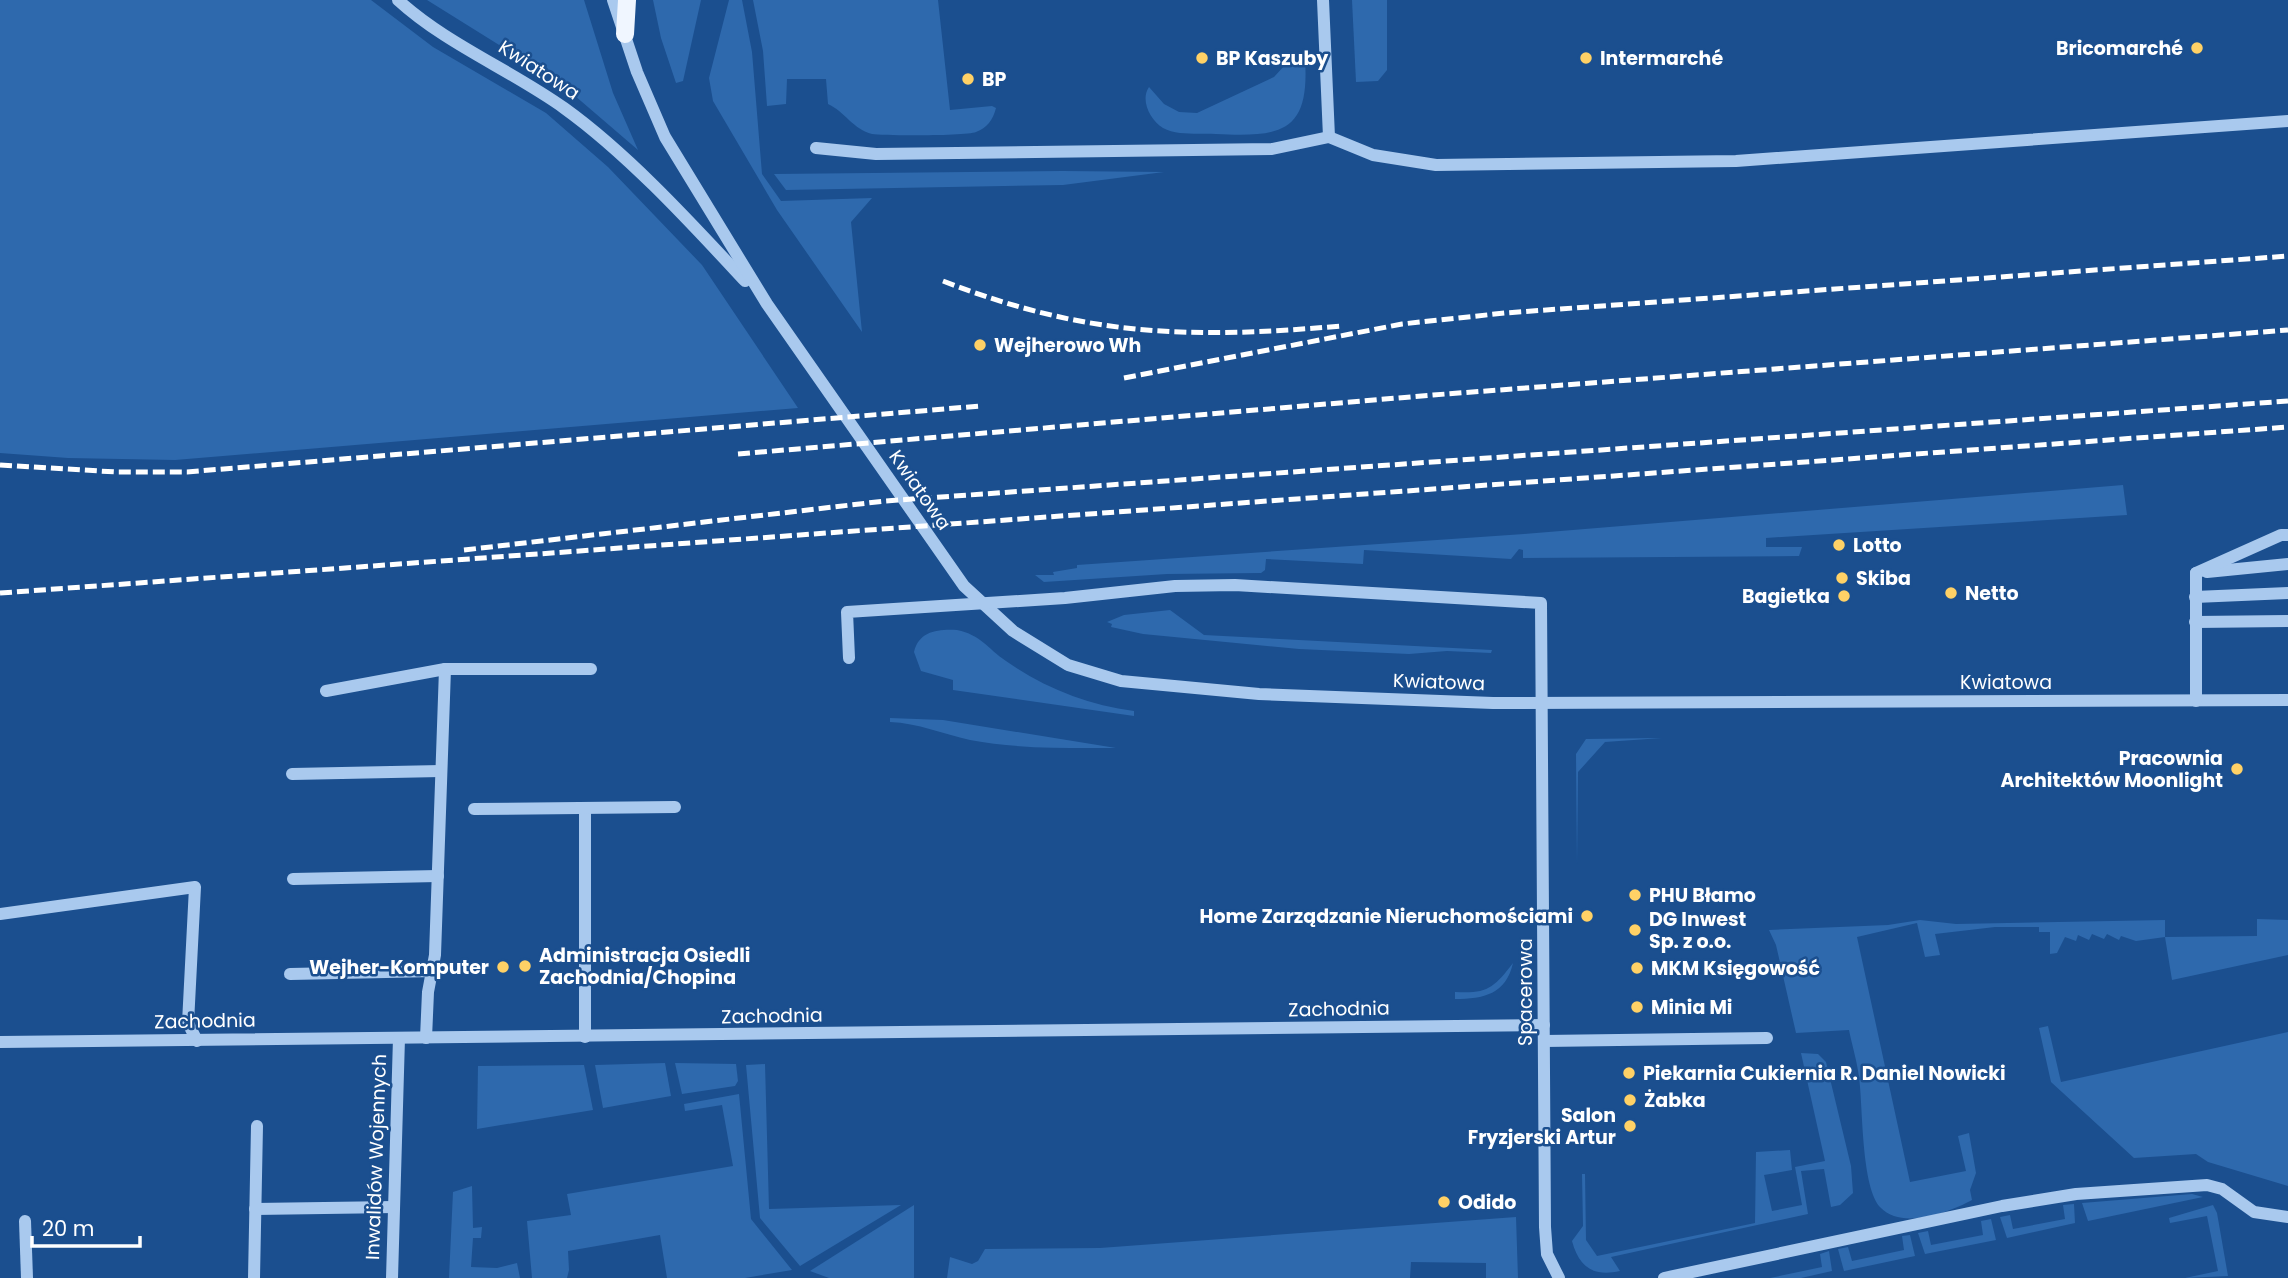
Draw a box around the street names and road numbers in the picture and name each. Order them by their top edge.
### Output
street label: Kwiatowa [493,34,585,106]
street label: Kwiatowa [883,445,957,535]
street label: Kwiatowa [1393,667,1485,697]
street label: Kwiatowa [1960,669,2052,696]
street label: Spacerowa [1512,938,1539,1046]
street label: Zachodnia [1288,995,1390,1023]
street label: Zachodnia [721,1002,823,1030]
street label: Zachodnia [154,1007,256,1035]
street label: Inwalidów Wojennych [359,1054,393,1260]

